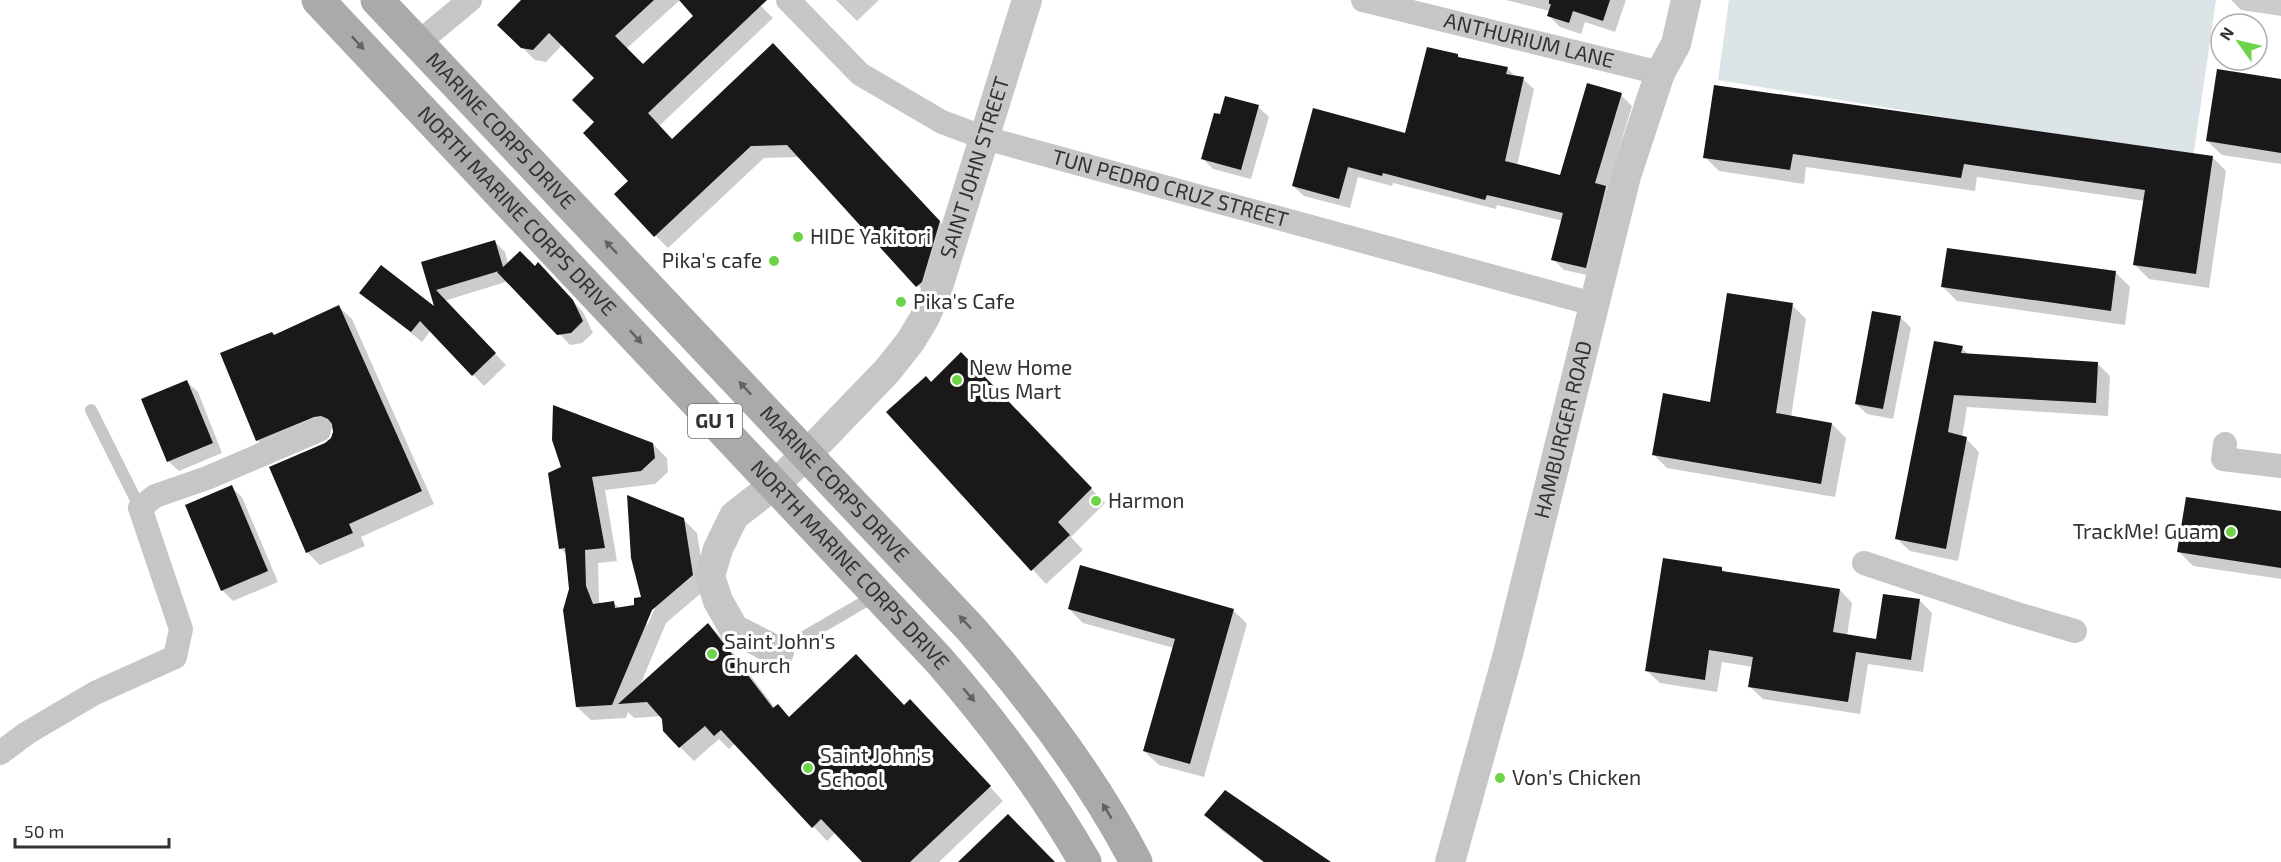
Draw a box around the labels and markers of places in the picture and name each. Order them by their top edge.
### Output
place label: HIDE Yakitori [810,223,931,248]
marker: HIDE Yakitori [791,230,805,244]
place label: Pika's cafe [662,247,762,272]
marker: Pika's cafe [767,254,781,268]
place label: Pika's Cafe [913,288,1015,313]
marker: Pika's Cafe [894,295,908,309]
place label: New Home Plus Mart [969,354,1072,403]
marker: New Home Plus Mart [950,373,964,387]
place label: Harmon [1108,487,1185,512]
marker: Harmon [1089,494,1103,508]
place label: TrackMe! Guam [2073,518,2219,543]
marker: TrackMe! Guam [2224,525,2238,539]
place label: Saint John's Church [724,628,835,677]
marker: Saint John's Church [705,647,719,661]
place label: Saint John's School [820,742,931,791]
marker: Saint John's School [801,761,815,775]
place label: Von's Chicken [1512,764,1641,789]
marker: Von's Chicken [1493,771,1507,785]

